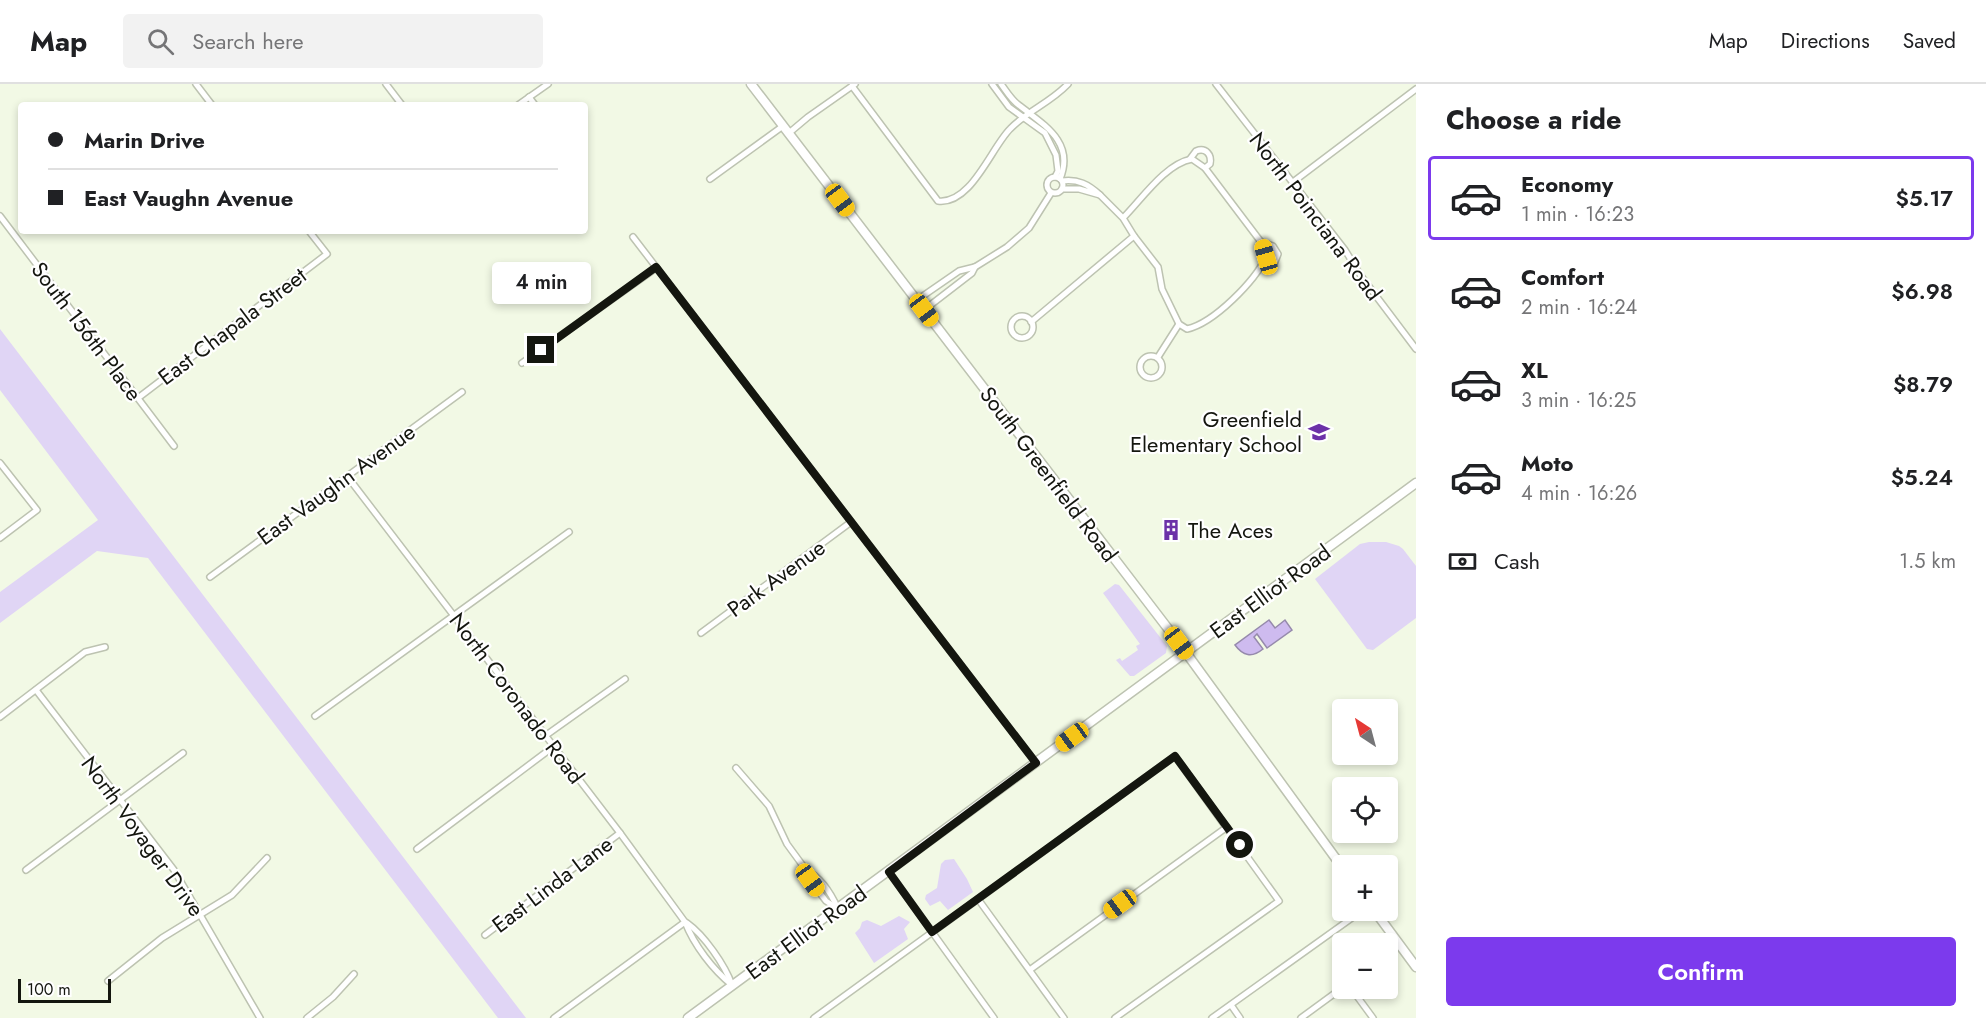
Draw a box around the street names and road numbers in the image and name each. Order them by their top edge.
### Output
street label: North Poinciana Road [1242,125,1390,307]
street label: South 156th Place [24,255,150,407]
street label: East Chapala Street [151,259,313,392]
street label: South Greenfield Road [972,380,1126,568]
street label: East Vaughn Avenue [250,416,422,552]
street label: Park Avenue [720,531,832,625]
street label: East Elliot Road [1203,536,1337,646]
street label: North Coronado Road [442,606,592,790]
street label: North Voyager Drive [74,749,212,923]
street label: East Linda Lane [485,828,619,940]
street label: East Elliot Road [739,877,873,987]

